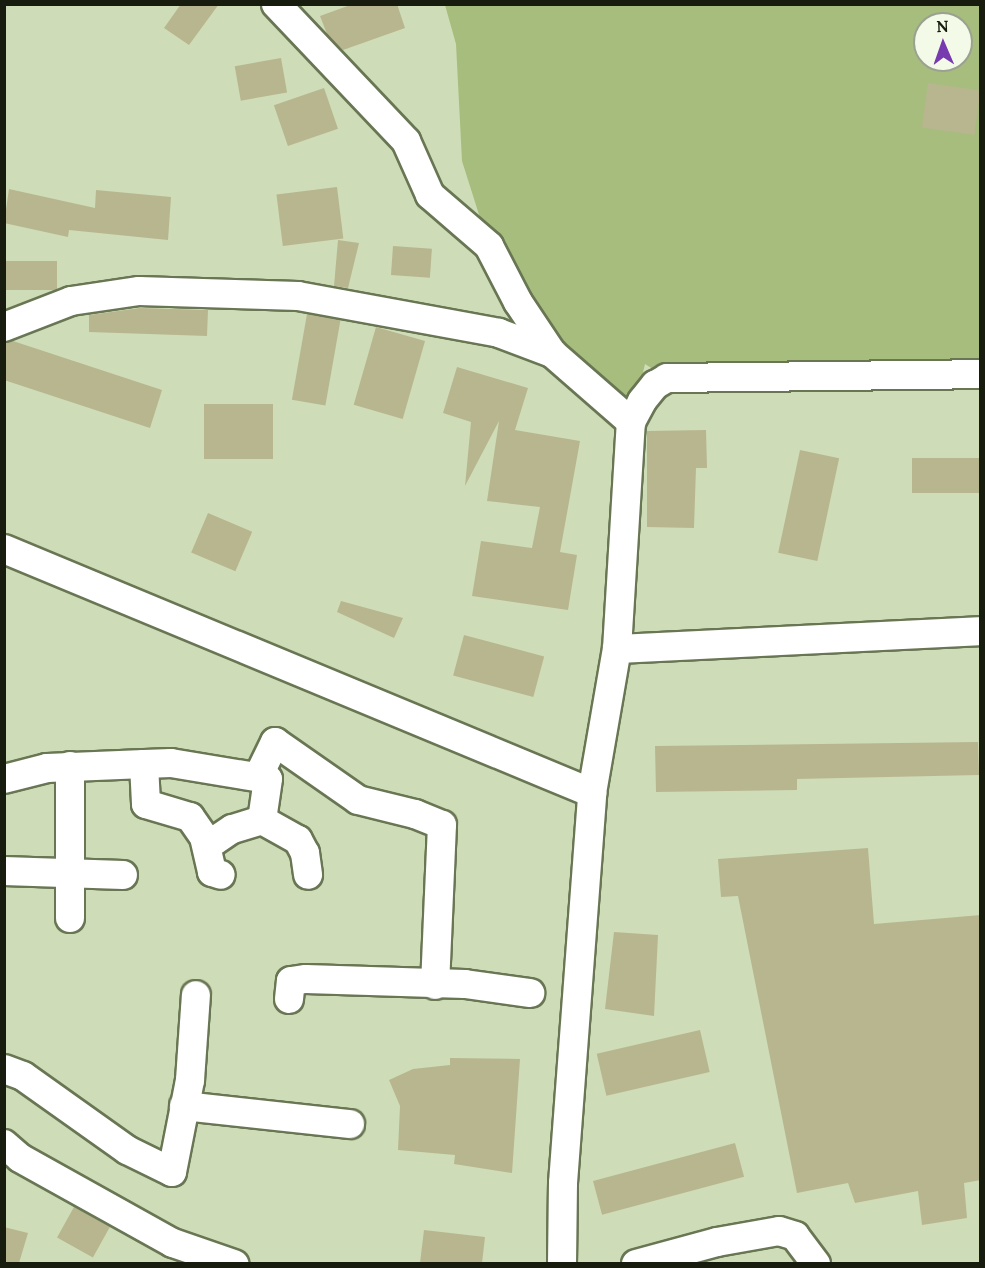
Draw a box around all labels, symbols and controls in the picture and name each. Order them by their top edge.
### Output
north arrow [913,12,973,72]
text: N [936,16,949,36]

